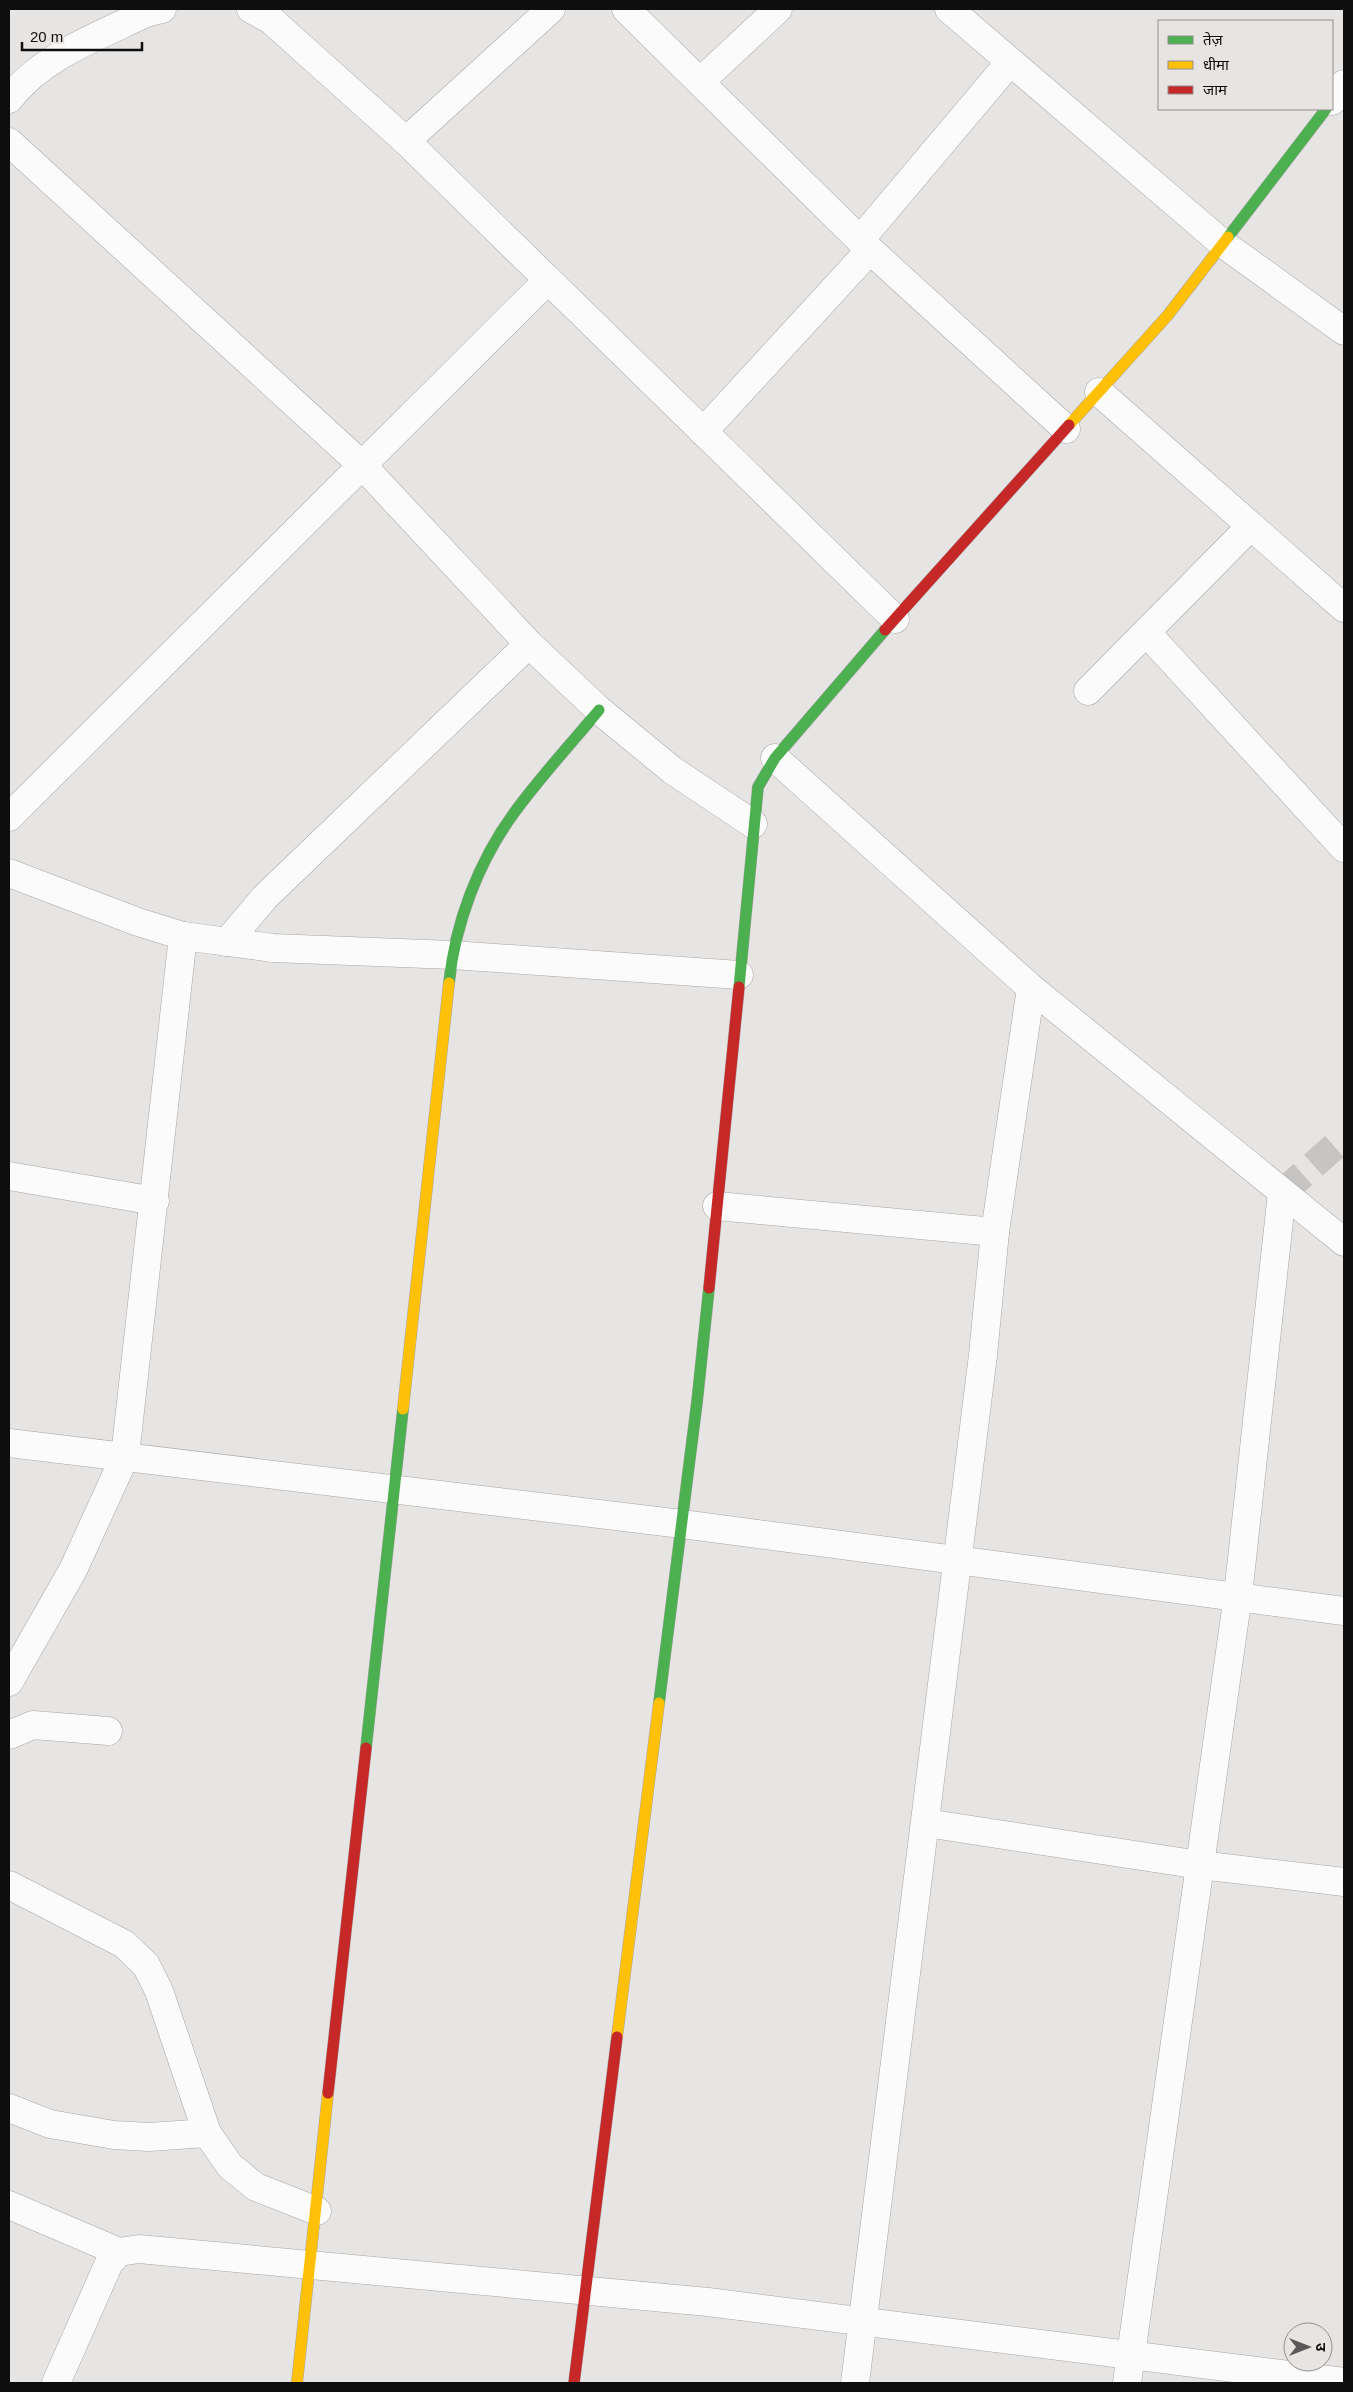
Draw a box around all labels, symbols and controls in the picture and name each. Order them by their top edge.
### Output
scale bar [22,20,142,52]
legend [1158,20,1333,110]
text: 20 m [30,28,63,45]
text: तेज़ [1203,31,1224,48]
text: धीमा [1203,56,1230,73]
text: जाम [1203,81,1228,98]
north arrow [1283,2322,1333,2372]
text: उ [1313,2343,1329,2352]

